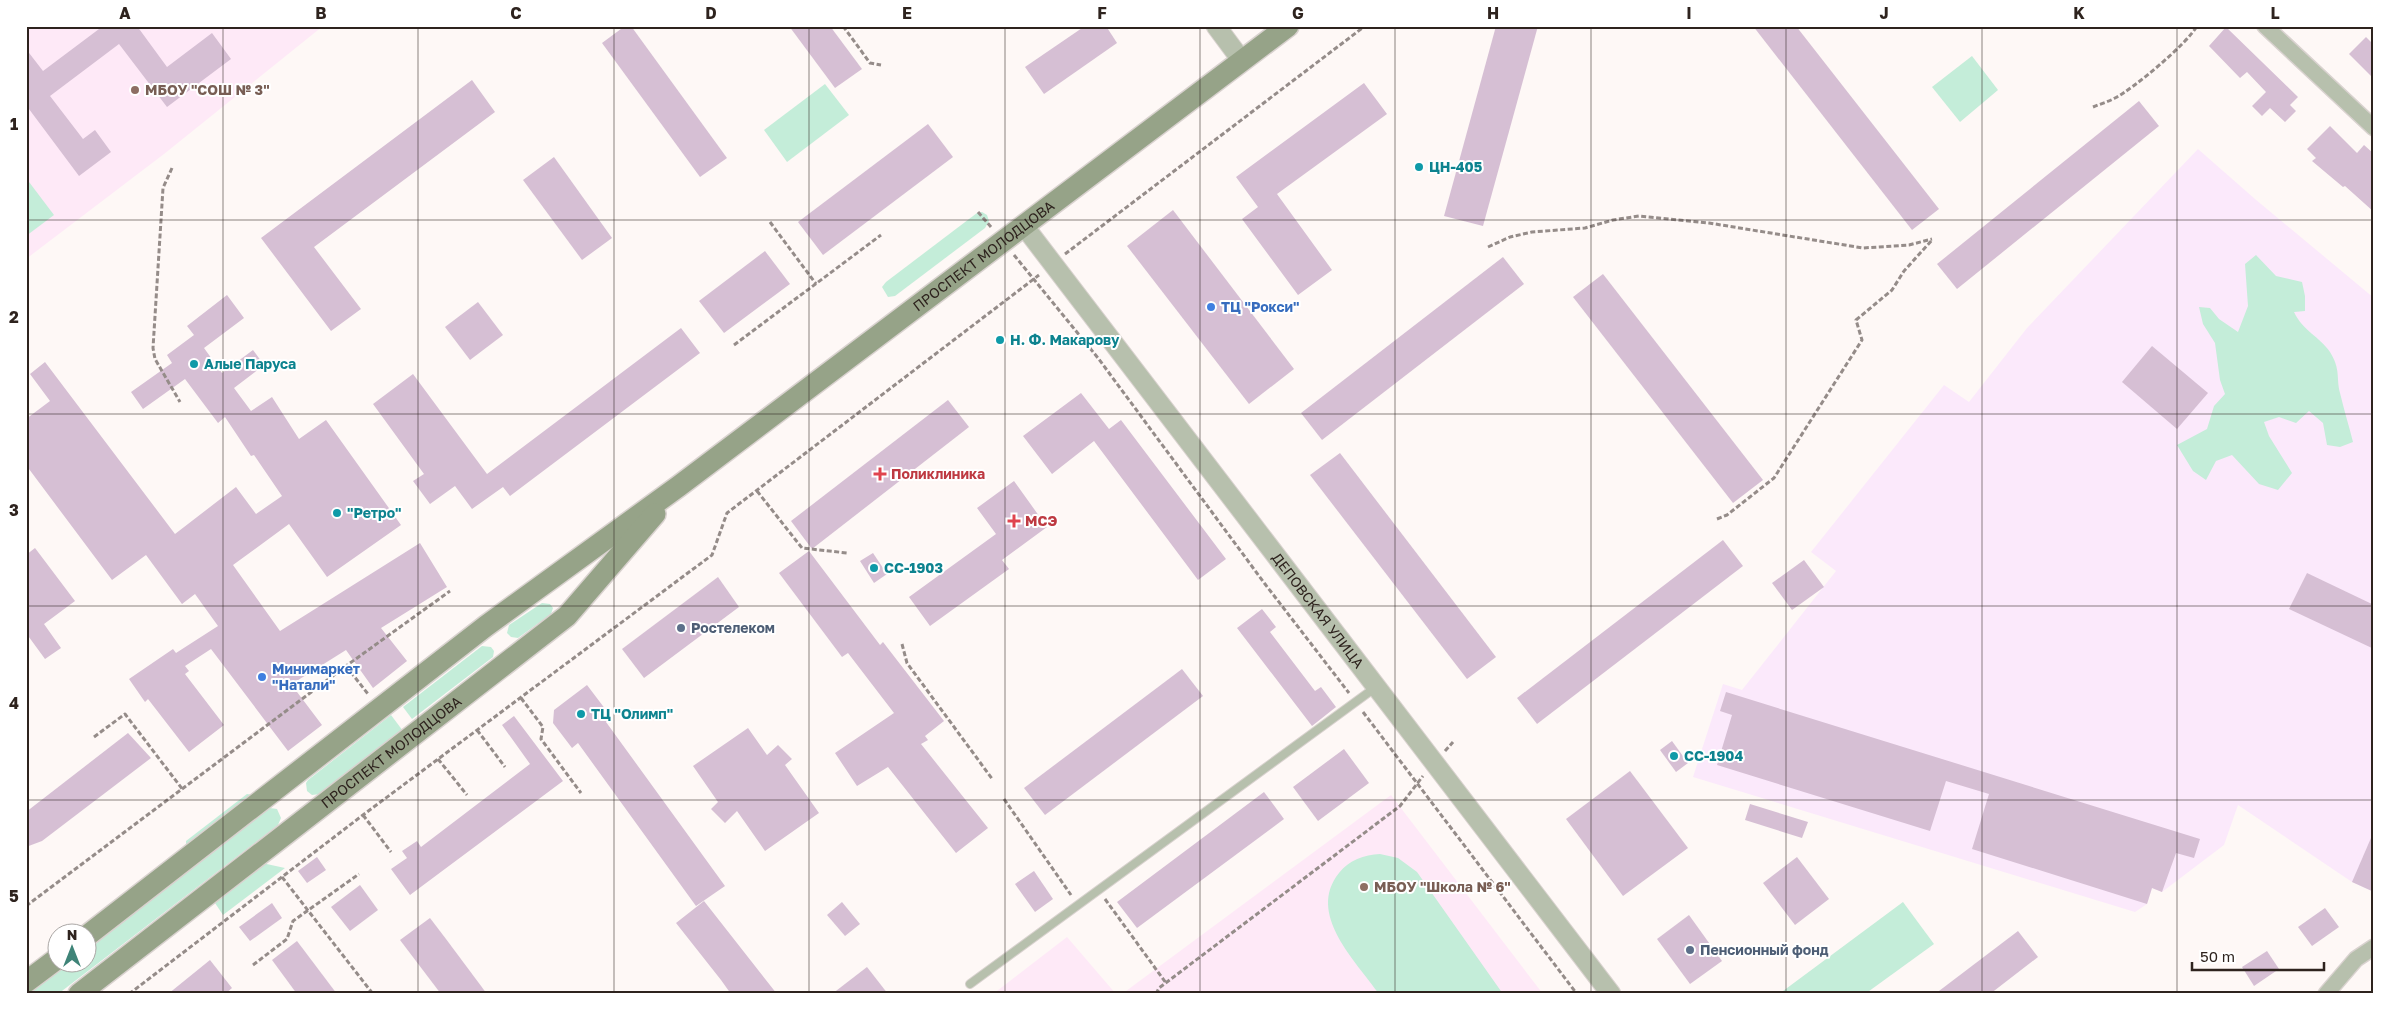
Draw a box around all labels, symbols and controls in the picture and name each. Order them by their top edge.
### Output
text: A [119,3,131,23]
text: B [315,3,327,23]
text: C [510,3,522,23]
text: D [705,3,717,23]
text: E [902,3,912,23]
text: F [1097,3,1107,23]
text: G [1292,3,1304,23]
text: H [1487,3,1499,23]
text: I [1686,3,1692,23]
text: J [1879,3,1889,23]
text: K [2073,3,2085,23]
text: L [2270,3,2280,23]
place label: МБОУ "СОШ № 3" [145,81,270,98]
marker: МБОУ "СОШ № 3" [129,84,141,96]
text: 1 [10,114,18,134]
place label: ЦН-405 [1429,158,1483,175]
marker: ЦН-405 [1413,161,1425,173]
street label: ПРОСПЕКТ МОЛОДЦОВА [909,196,1058,314]
place label: ТЦ "Рокси" [1221,298,1299,315]
marker: ТЦ "Рокси" [1205,301,1217,313]
text: 2 [9,307,19,327]
place label: Н. Ф. Макарову [1010,331,1120,348]
marker: Н. Ф. Макарову [994,334,1006,346]
place label: Алые Паруса [204,355,296,372]
marker: Алые Паруса [188,358,200,370]
place label: Поликлиника [891,465,985,482]
marker: Поликлиника [873,467,887,481]
text: 3 [9,500,19,520]
place label: "Ретро" [347,504,401,521]
marker: "Ретро" [331,507,343,519]
place label: МСЭ [1025,512,1057,529]
marker: МСЭ [1007,514,1021,528]
street label: ДЕПОВСКАЯ УЛИЦА [1269,549,1368,672]
place label: СС-1903 [884,559,943,576]
marker: СС-1903 [868,562,880,574]
place label: Ростелеком [691,619,775,636]
marker: Ростелеком [675,622,687,634]
place label: Минимаркет "Натали" [272,660,360,693]
marker: Минимаркет "Натали" [256,671,268,683]
street label: ПРОСПЕКТ МОЛОДЦОВА [317,692,465,811]
text: 4 [9,693,19,713]
place label: ТЦ "Олимп" [591,705,673,722]
marker: ТЦ "Олимп" [575,708,587,720]
place label: СС-1904 [1684,747,1743,764]
marker: СС-1904 [1668,750,1680,762]
place label: МБОУ "Школа № 6" [1374,878,1511,895]
marker: МБОУ "Школа № 6" [1358,881,1370,893]
text: 5 [9,886,19,906]
north arrow [48,922,98,972]
text: N [67,926,77,943]
scale bar [2192,940,2325,972]
place label: Пенсионный фонд [1700,941,1829,958]
marker: Пенсионный фонд [1684,944,1696,956]
text: 50 m [2200,947,2235,965]

